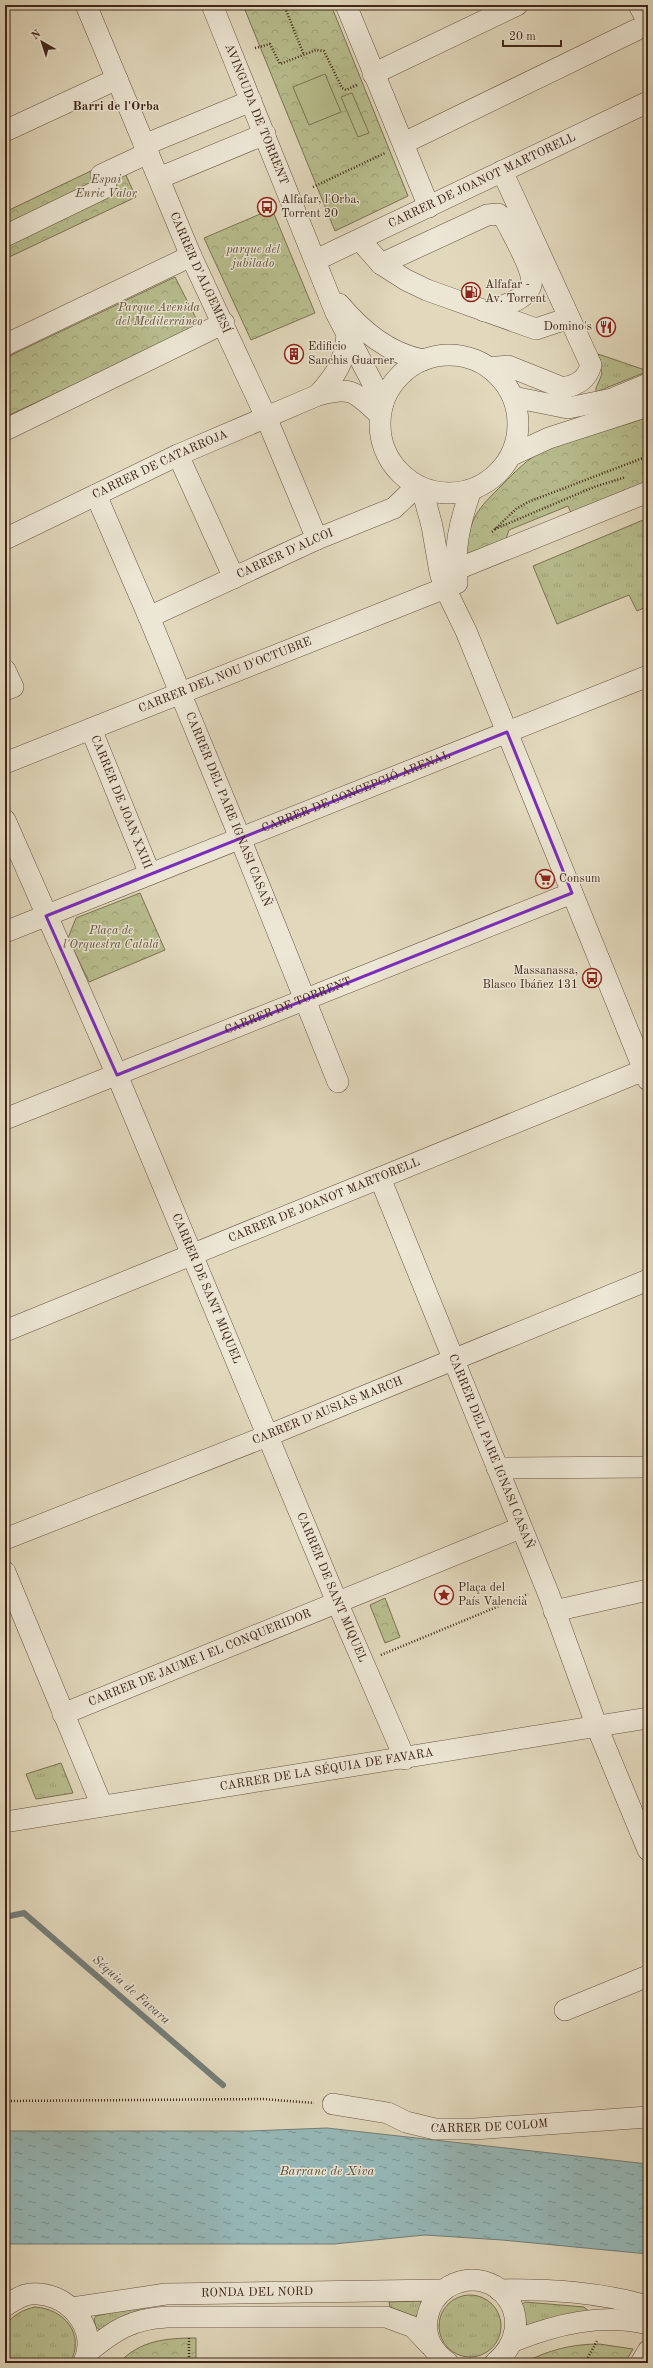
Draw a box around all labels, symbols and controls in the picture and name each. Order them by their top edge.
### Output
north arrow [22,22,62,62]
scale bar [503,22,561,48]
text: N [30,28,44,42]
text: 20 m [509,31,536,43]
street label: AVINGUDA DE TORRENT [222,42,290,187]
district label: Barri de l'Orba [73,100,160,113]
street label: CARRER DE JOANOT MARTORELL [387,131,578,231]
park label: Espai Enric Valor [74,174,138,200]
place label: Alfafar, l'Orba, Torrent 20 [281,194,360,220]
bus stop icon: Alfafar, l'Orba, Torrent 20 [256,196,278,218]
street label: CARRER D’ALGEMESÍ [167,211,235,336]
park label: parque del jubilado [225,244,280,270]
place label: Alfafar - Av. Torrent [485,279,546,305]
fuel station icon: Alfafar - Av. Torrent [460,281,482,303]
park label: Parque Avenida del Mediterráneo [116,302,203,328]
restaurant icon: Domino's [595,316,617,338]
place label: Domino's [543,321,592,333]
place label: Edificio Sanchis Guarner [308,341,394,367]
building icon: Edificio Sanchis Guarner [283,343,305,365]
street label: CARRER DE CATARROJA [91,428,230,502]
street label: CARRER D'ALCOI [235,527,335,581]
street label: CARRER DEL NOU D'OCTUBRE [137,636,313,715]
street label: CARRER DEL PARE IGNASI CASAÑ [183,710,276,908]
street label: CARRER DE JOAN XXIII [88,734,153,871]
street label: CARRER DE CONCEPCIÓ ARENAL [260,749,452,835]
supermarket icon: Consum [534,868,556,890]
place label: Consum [559,873,601,885]
park label: Plaça de l'Orquestra Catalá [63,925,160,951]
place label: Massanassa, Blasco Ibáñez 131 [482,965,578,991]
bus stop icon: Massanassa, Blasco Ibáñez 131 [581,967,603,989]
street label: CARRER DE TORRENT [223,975,353,1037]
street label: CARRER DE JOANOT MARTORELL [227,1156,422,1245]
street label: CARRER DE SANT MIQUEL [170,1212,243,1365]
street label: CARRER DEL PARE IGNASI CASAÑ [446,1352,538,1550]
street label: CARRER D'AUSIÀS MARCH [251,1375,405,1447]
street label: CARRER DE SANT MIQUEL [294,1511,368,1664]
place label: Plaça del País Valencià [458,1582,527,1608]
place icon: Plaça del País Valencià [433,1584,455,1606]
street label: CARRER DE JAUME I EL CONQUERIDOR [87,1607,314,1709]
street label: CARRER DE LA SÉQUIA DE FAVARA [219,1747,435,1793]
water label: Séquia de Favara [90,1953,172,2027]
street label: CARRER DE COLOM [429,2118,549,2136]
water label: Barranc de Xiva [279,2165,374,2178]
street label: RONDA DEL NORD [201,2286,313,2299]

